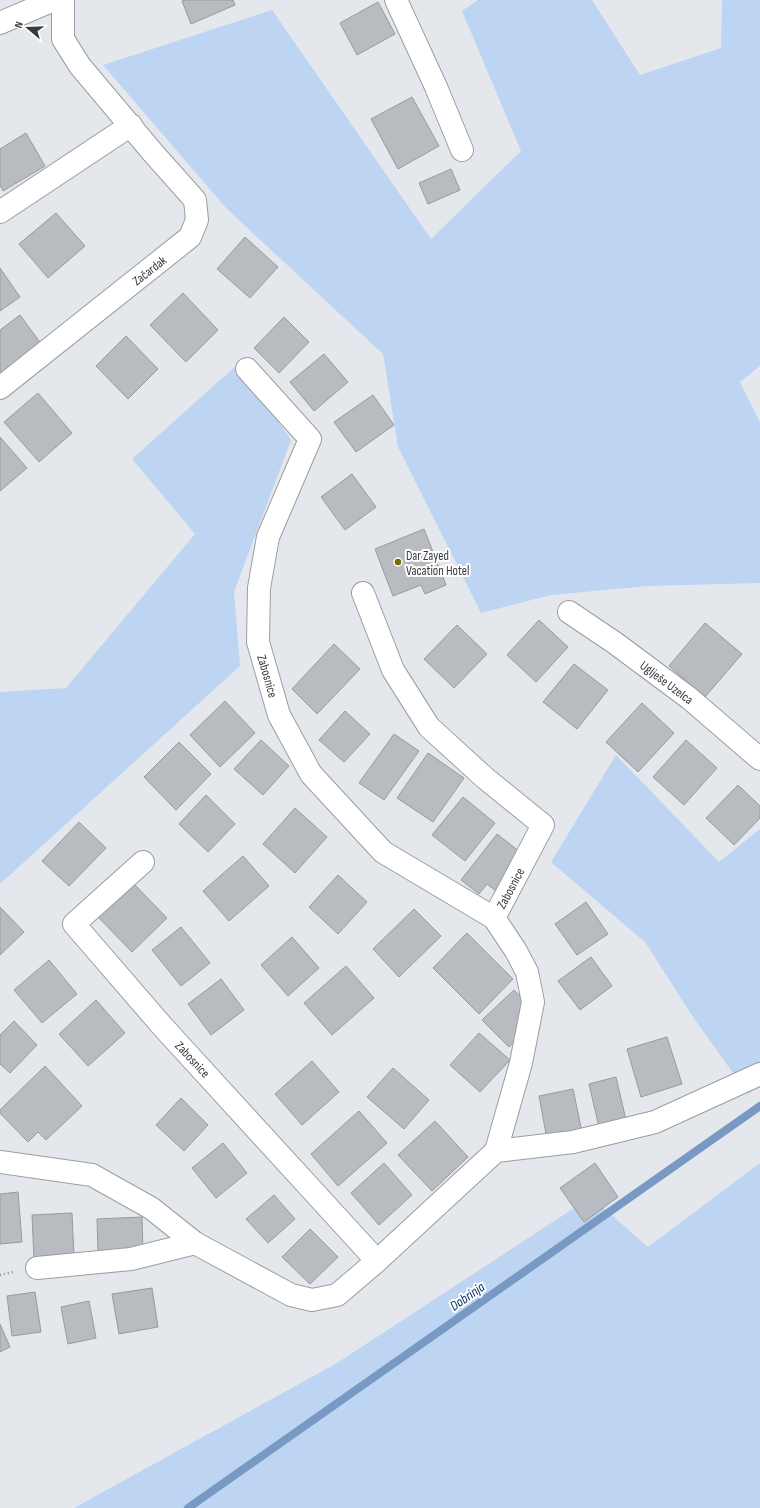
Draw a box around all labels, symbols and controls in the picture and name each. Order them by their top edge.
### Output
north arrow [8,8,48,48]
text: N [12,20,26,30]
street label: Začardak [129,252,170,289]
place label: Dar Zayed Vacation Hotel [406,548,469,579]
marker: Dar Zayed Vacation Hotel [393,557,403,567]
street label: Zabosnice [253,653,281,700]
street label: Uglješe Uzelca [637,658,696,708]
street label: Zabosnice [493,865,528,912]
street label: Zabosnice [171,1038,213,1081]
water label: Dobrinja [447,1278,488,1314]

